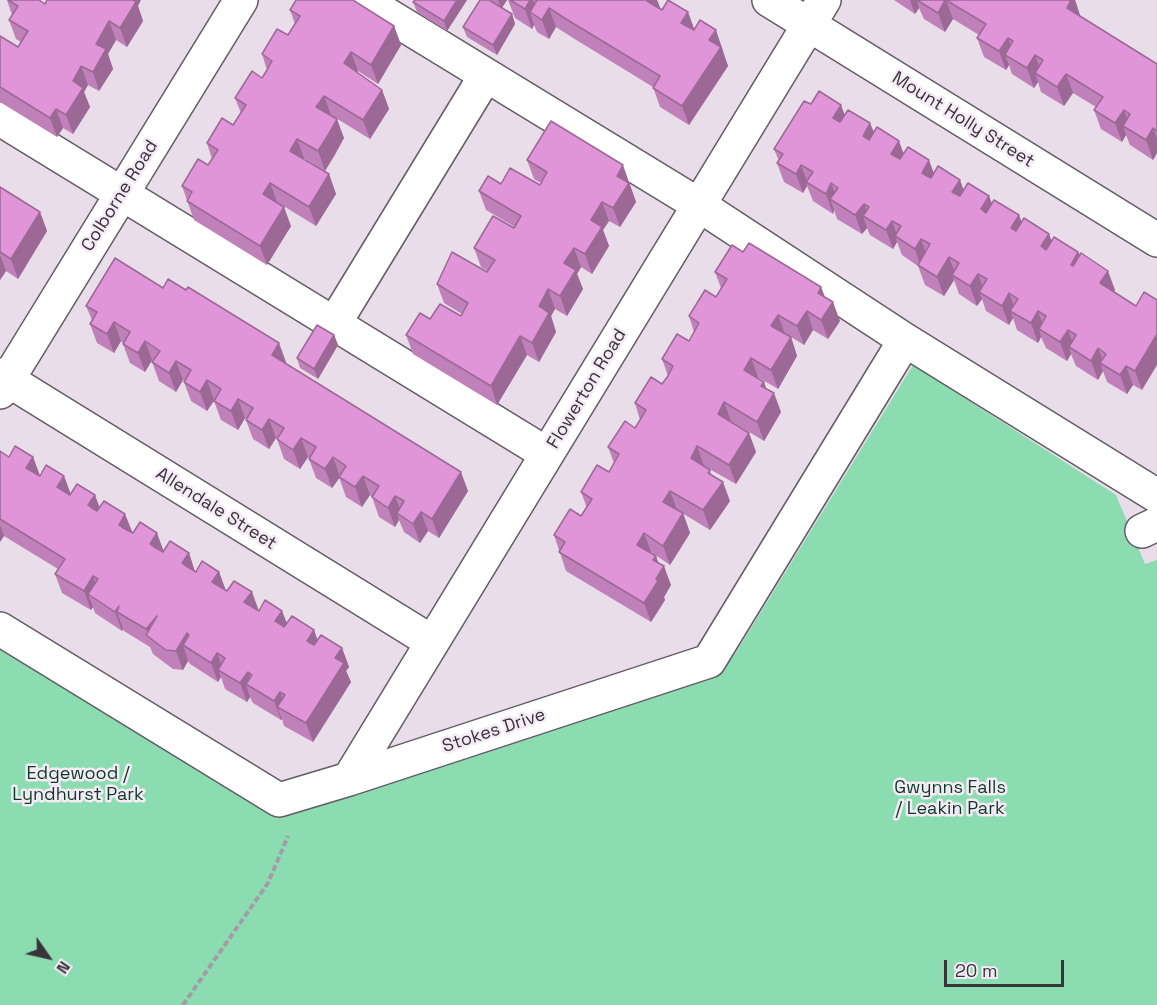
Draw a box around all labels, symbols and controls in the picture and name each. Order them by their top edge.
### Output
street label: Mount Holly Street [888,67,1038,173]
street label: Colborne Road [77,136,163,256]
street label: Flowerton Road [543,325,631,453]
street label: Allendale Street [152,463,280,555]
street label: Stokes Drive [440,704,548,758]
park label: Edgewood / Lyndhurst Park [12,763,144,806]
park label: Gwynns Falls / Leakin Park [894,777,1006,820]
north arrow [18,927,78,987]
scale bar [947,948,1067,986]
text: N [52,957,75,978]
text: 20 m [955,959,998,982]

